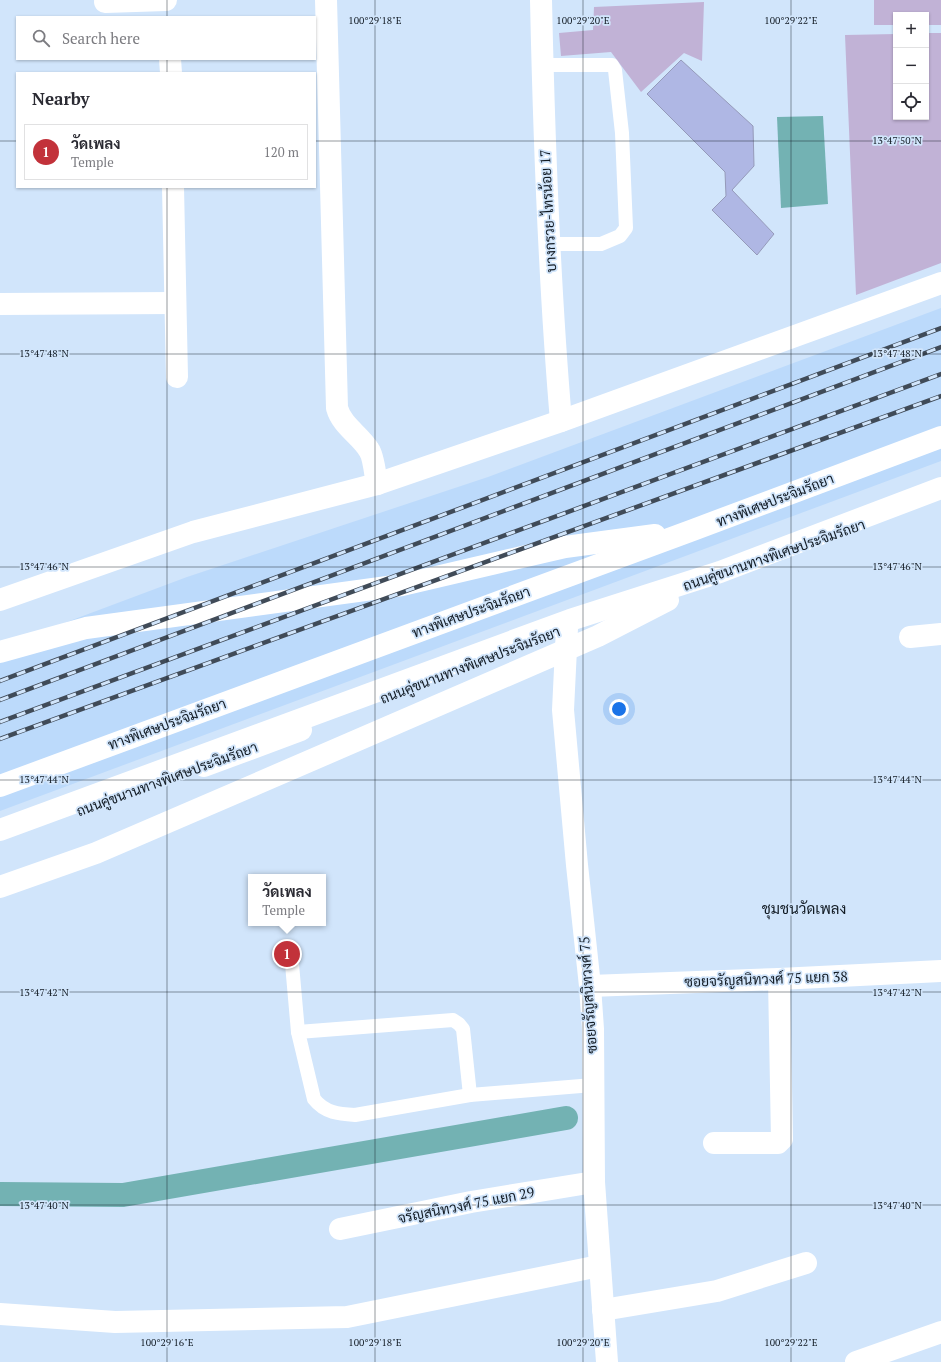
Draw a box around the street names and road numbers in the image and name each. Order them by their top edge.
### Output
street label: บางกรวย-ไทรน้อย 17 [535,149,560,273]
street label: ทางพิเศษประจิมรัถยา [713,468,836,531]
street label: ถนนคู่ขนานทางพิเศษประจิมรัถยา [680,514,868,596]
street label: ทางพิเศษประจิมรัถยา [409,581,532,642]
street label: ถนนคู่ขนานทางพิเศษประจิมรัถยา [377,621,563,709]
street label: ทางพิเศษประจิมรัถยา [105,693,228,754]
street label: ถนนคู่ขนานทางพิเศษประจิมรัถยา [74,737,260,821]
street label: ซอยจรัญสนิทวงศ์ 75 [574,936,601,1054]
street label: ซอยจรัญสนิทวงศ์ 75 แยก 38 [684,966,848,991]
street label: จรัญสนิทวงศ์ 75 แยก 29 [396,1182,536,1227]

